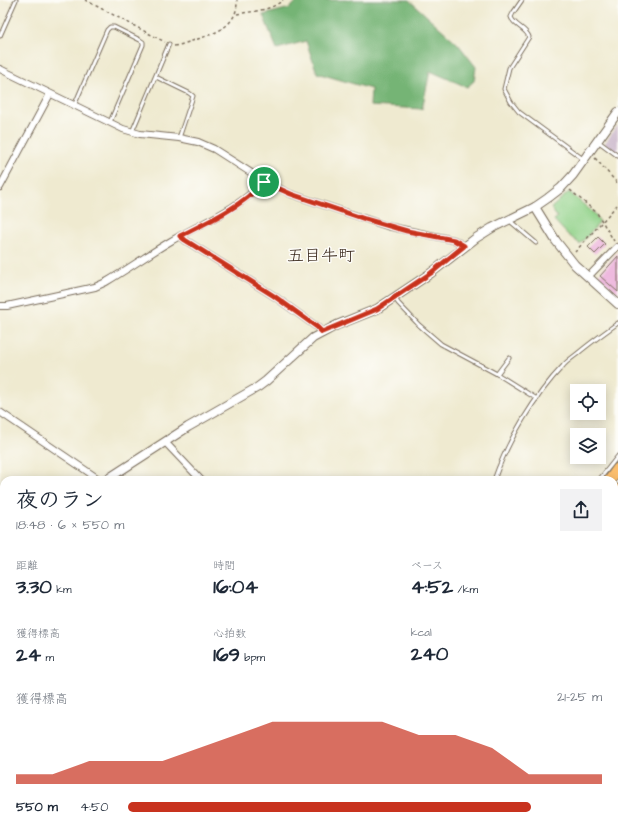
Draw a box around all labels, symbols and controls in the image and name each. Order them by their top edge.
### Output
pin [247,165,281,199]
icon: arrive [253,171,275,193]
district label: 五目牛町 [287,244,355,268]
map controls [570,384,606,464]
button: locate [570,384,606,420]
button: layers [570,428,606,464]
text: 夜のラン [16,485,104,516]
button: share [560,489,602,531]
text: 18:48 · 6 × 550 m [16,516,124,534]
text: 距離 [16,558,38,573]
text: 時間 [213,558,235,573]
text: ペース [411,558,443,573]
text: 3.30 [16,573,52,601]
text: 16:04 [213,573,258,601]
text: 4:52 [411,573,453,601]
text: km [52,582,72,597]
text: /km [453,582,478,597]
text: kcal [411,625,432,640]
text: 獲得標高 [16,626,60,641]
text: 心拍数 [213,626,246,641]
text: 240 [411,640,448,668]
text: 24 [16,641,41,669]
text: 169 [213,641,240,669]
text: m [41,650,54,665]
text: bpm [240,650,265,665]
text: 21–25 m [557,688,602,706]
text: 獲得標高 [16,690,68,708]
text: 550 m [16,798,58,816]
text: 4:50 [80,798,108,816]

